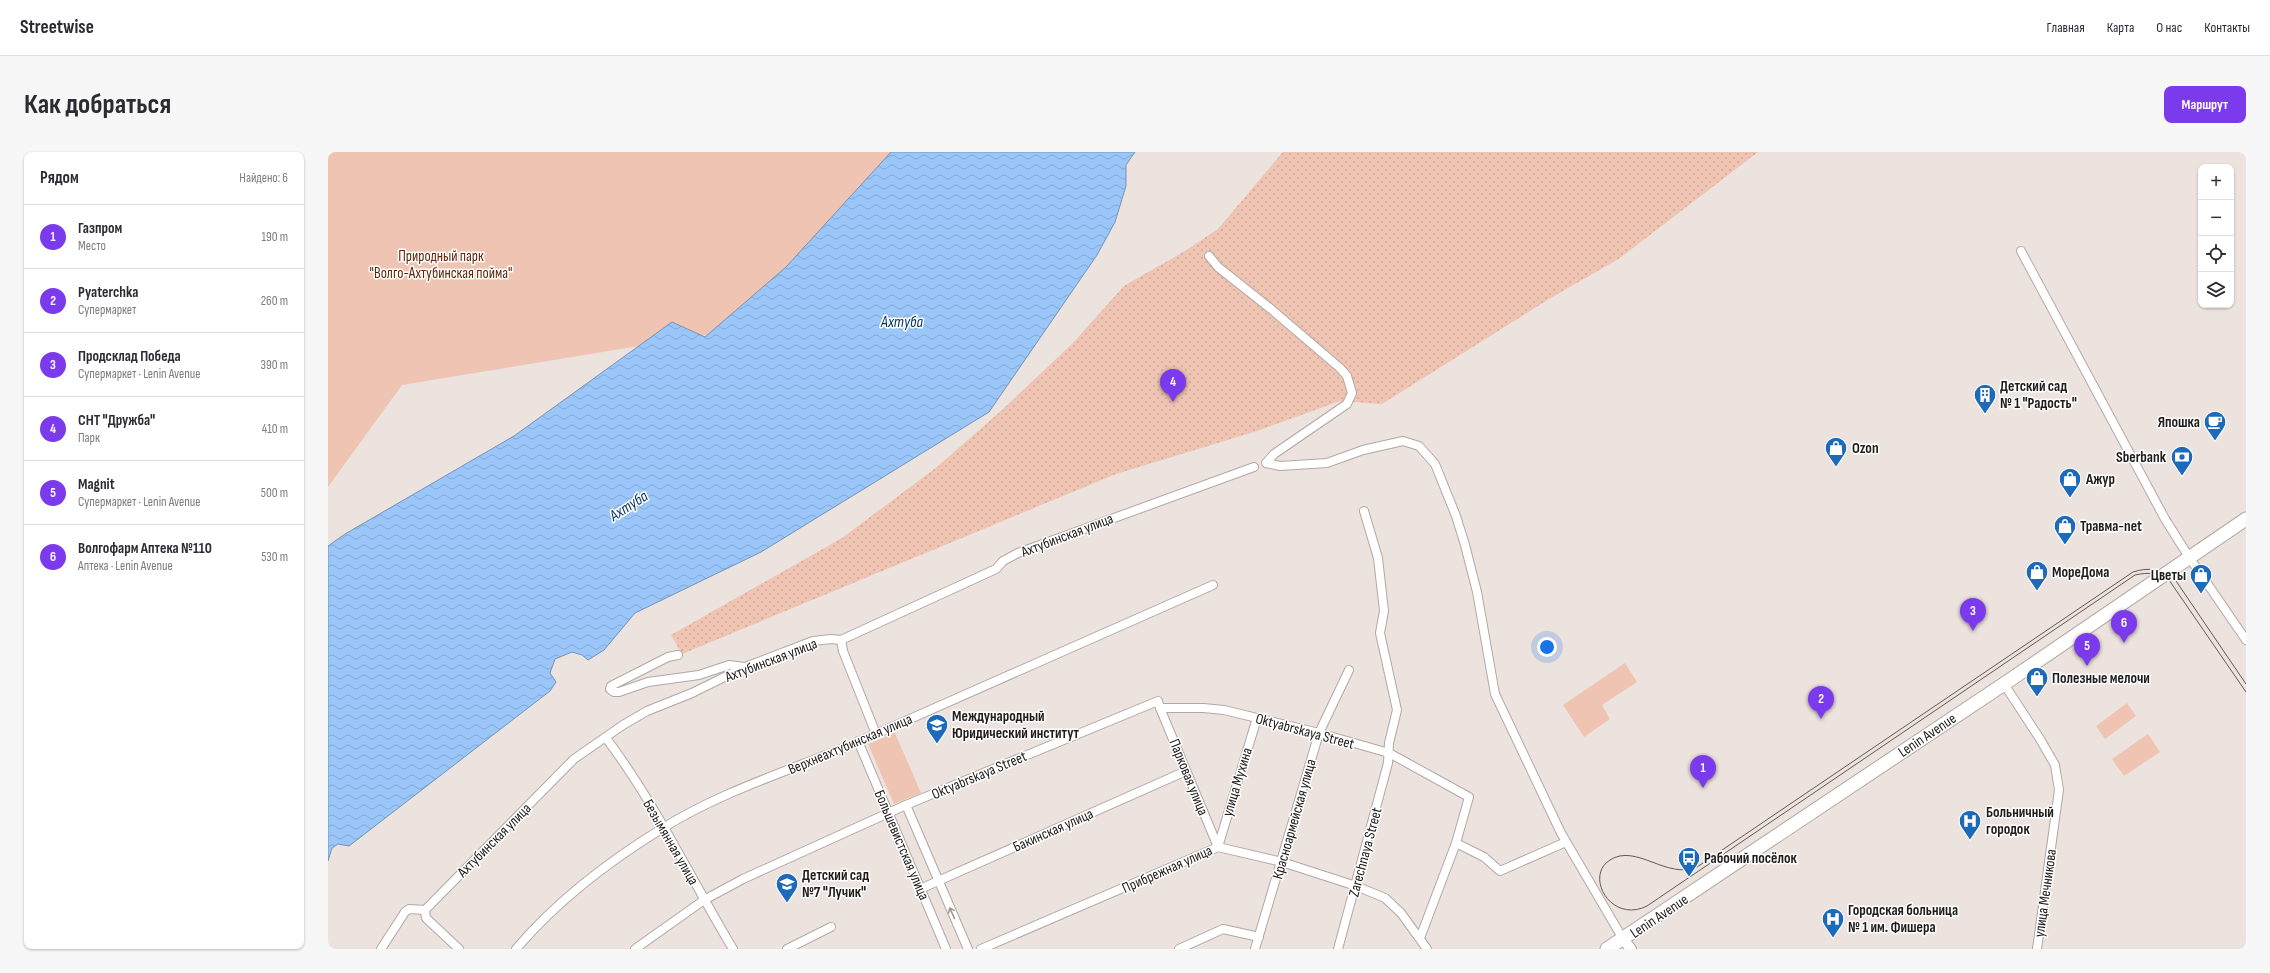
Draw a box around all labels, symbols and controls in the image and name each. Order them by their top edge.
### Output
text: Streetwise [20,16,94,39]
text: Главная [2047,19,2085,36]
text: Карта [2107,19,2134,36]
text: О нас [2156,19,2182,36]
text: Контакты [2204,19,2250,36]
button: Маршрут [2164,86,2246,123]
text: Как добраться [24,88,171,121]
map controls [2198,164,2234,308]
button: + [2198,164,2234,200]
text: Рядом [40,168,79,188]
text: Найдено: 6 [239,170,288,186]
button: − [2198,200,2234,236]
text: Газпром [78,219,122,238]
text: 1 [50,229,56,245]
text: 190 m [261,229,288,245]
button: locate [2198,236,2234,272]
text: Место [78,238,106,254]
park label: Природный парк "Волго-Ахтубинская пойма" [370,247,512,283]
button: layers [2198,272,2234,308]
text: Pyaterchka [78,283,138,302]
text: 2 [50,293,56,309]
text: 260 m [261,293,288,309]
text: Супермаркет [78,302,136,318]
water label: Ахтуба [880,313,923,332]
text: Продсклад Победа [78,347,181,366]
text: 3 [50,357,56,373]
text: 390 m [261,357,288,373]
text: Супермаркет · Lenin Avenue [78,366,200,382]
pin: 4 [1160,369,1186,402]
place label: Детский сад № 1 "Радость" [2000,377,2077,413]
building icon: Детский сад № 1 "Радость" [1972,382,1998,415]
cafe icon: Япошка [2202,409,2228,442]
text: СНТ "Дружба" [78,411,155,430]
place label: Япошка [2158,413,2200,432]
text: 4 [50,421,56,437]
text: 410 m [262,421,288,437]
text: Парк [78,430,100,446]
shop icon: Ozon [1823,435,1849,468]
place label: Ozon [1852,439,1879,458]
bank icon: Sberbank [2169,444,2195,477]
place label: Sberbank [2116,448,2167,467]
shop icon: Ажур [2057,466,2083,499]
place label: Ажур [2085,470,2115,489]
text: Magnit [78,475,115,494]
text: 5 [50,485,56,501]
text: 500 m [261,485,288,501]
water label: Ахтуба [605,487,652,526]
text: Супермаркет · Lenin Avenue [78,494,200,510]
street label: Ахтубинская улица [1017,509,1116,562]
shop icon: Травма-net [2052,513,2078,546]
place label: Травма-net [2080,517,2142,536]
text: Волгофарм Аптека №110 [78,539,212,558]
text: 6 [50,549,56,565]
text: 530 m [261,549,288,565]
text: Аптека · Lenin Avenue [78,558,173,574]
shop icon: МореДома [2024,559,2050,592]
shop icon: Цветы [2188,562,2214,595]
place label: МореДома [2052,563,2109,582]
place label: Цветы [2151,566,2186,585]
pin: 3 [1960,598,1986,631]
pin: 6 [2111,610,2137,643]
pin: 5 [2074,633,2100,666]
street label: Ахтубинская улица [721,634,820,687]
your location [1537,637,1557,657]
shop icon: Полезные мелочи [2024,665,2050,698]
place label: Полезные мелочи [2052,669,2150,688]
pin: 2 [1808,686,1834,719]
place label: Международный Юридический институт [952,707,1079,743]
street label: Oktyabrskaya Street [1253,709,1357,754]
street label: Lenin Avenue [1895,709,1960,762]
street label: Верхнеахтубинская улица [785,710,915,779]
school or university icon: Международный Юридический институт [924,712,950,745]
street label: Парковая улица [1165,736,1213,818]
street label: улица Мухина [1218,745,1257,819]
street label: Oktyabrskaya Street [929,747,1030,804]
pin: 1 [1690,755,1716,788]
street label: Красноармейская улица [1268,757,1321,881]
street label: Большевистская улица [870,787,933,903]
street label: Безымянная улица [638,796,703,889]
street label: Ахтубинская улица [453,799,536,882]
place label: Больничный городок [1986,803,2054,839]
street label: Бакинская улица [1010,804,1096,857]
street label: Zarechnaya Street [1344,805,1387,899]
hospital icon: Больничный городок [1957,808,1983,841]
street label: Прибрежная улица [1119,841,1215,898]
bus stop icon: Рабочий посёлок [1676,845,1702,878]
street label: улица Мечникова [2030,848,2061,938]
place label: Рабочий посёлок [1704,849,1797,868]
place label: Детский сад №7 "Лучик" [802,866,869,902]
school or university icon: Детский сад №7 "Лучик" [774,871,800,904]
street label: Lenin Avenue [1627,890,1692,943]
place label: Городская больница № 1 им. Фишера [1848,901,1958,937]
hospital icon: Городская больница № 1 им. Фишера [1820,906,1846,939]
one-way arrow [948,908,955,920]

